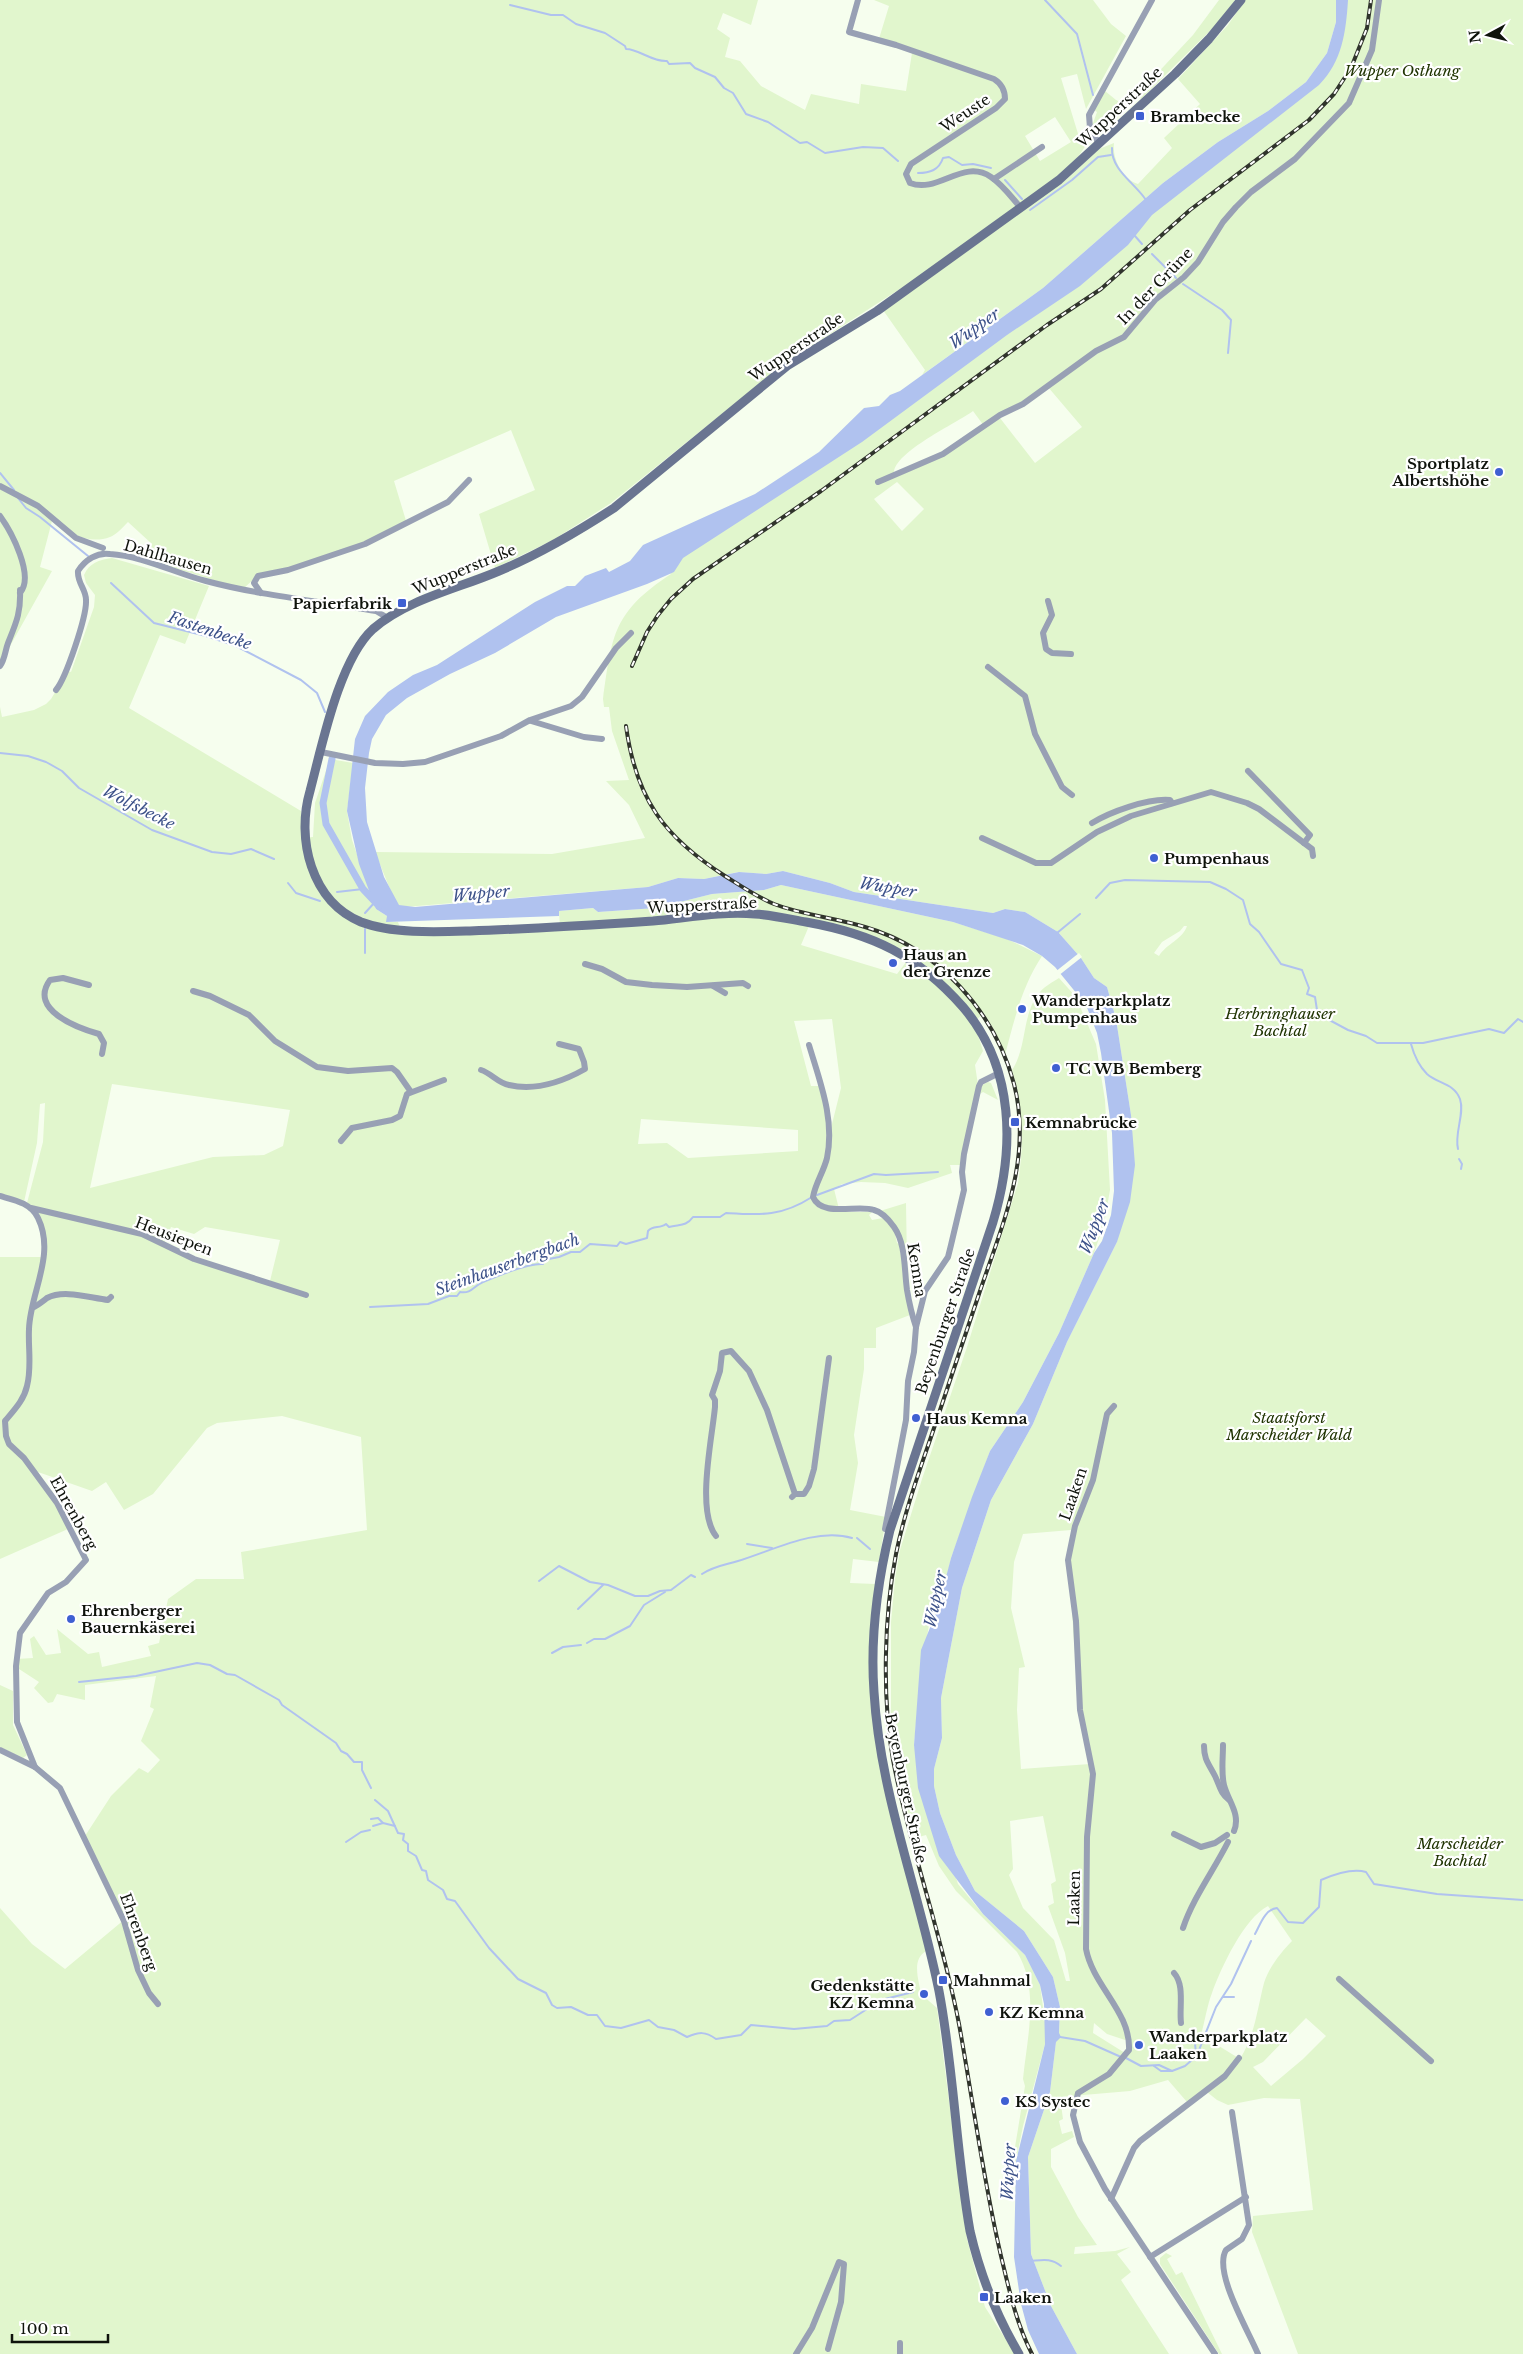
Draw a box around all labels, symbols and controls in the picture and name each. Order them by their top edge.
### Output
north arrow [1463,10,1513,60]
text: N [1465,29,1485,44]
park label: Wupper Osthang [1344,61,1461,80]
street label: Wupperstraße [1072,62,1166,152]
street label: Weuste [936,89,994,137]
place label: Brambecke [1150,107,1241,126]
marker: Brambecke [1134,110,1146,122]
street label: In der Grüne [1113,243,1197,329]
water label: Wupper [945,303,1004,353]
street label: Wupperstraße [744,308,847,386]
place label: Sportplatz Albertshöhe [1391,454,1489,490]
marker: Sportplatz Albertshöhe [1493,466,1505,478]
street label: Dahlhausen [122,535,214,579]
street label: Wupperstraße [408,540,519,599]
place label: Papierfabrik [292,594,393,613]
marker: Papierfabrik [396,597,408,609]
water label: Fastenbecke [165,606,255,654]
water label: Wolfsbecke [100,780,179,834]
place label: Pumpenhaus [1164,849,1269,868]
marker: Pumpenhaus [1148,852,1160,864]
water label: Wupper [858,872,919,902]
water label: Wupper [451,880,511,905]
street label: Wupperstraße [646,893,757,917]
place label: Haus an der Grenze [903,945,991,981]
marker: Haus an der Grenze [887,957,899,969]
place label: Wanderparkplatz Pumpenhaus [1031,991,1170,1027]
marker: Wanderparkplatz Pumpenhaus [1016,1003,1028,1015]
park label: Herbringhauser Bachtal [1224,1004,1336,1040]
place label: TC WB Bemberg [1066,1059,1202,1078]
marker: TC WB Bemberg [1050,1062,1062,1074]
place label: Kemnabrücke [1025,1113,1137,1132]
marker: Kemnabrücke [1009,1116,1021,1128]
water label: Wupper [1074,1195,1114,1256]
street label: Heusiepen [132,1212,216,1260]
water label: Steinhauserbergbach [432,1229,582,1299]
street label: Kemna [903,1241,931,1299]
street label: Beyenburger Straße [911,1245,979,1397]
park label: Staatsforst Marscheider Wald [1225,1408,1352,1444]
place label: Haus Kemna [926,1409,1028,1428]
marker: Haus Kemna [910,1412,922,1424]
street label: Laaken [1055,1465,1091,1523]
street label: Ehrenberg [46,1473,103,1554]
water label: Wupper [919,1568,951,1629]
place label: Ehrenberger Bauernkäserei [81,1601,196,1637]
marker: Ehrenberger Bauernkäserei [65,1613,77,1625]
street label: Beyenburger Straße [881,1711,931,1865]
park label: Marscheider Bachtal [1416,1834,1504,1870]
street label: Laaken [1064,1870,1084,1926]
street label: Ehrenberg [116,1890,162,1975]
place label: Mahnmal [953,1971,1032,1990]
marker: Mahnmal [937,1974,949,1986]
place label: Gedenkstätte KZ Kemna [810,1976,914,2012]
marker: Gedenkstätte KZ Kemna [918,1988,930,2000]
place label: KZ Kemna [999,2003,1085,2022]
marker: KZ Kemna [983,2006,995,2018]
place label: Wanderparkplatz Laaken [1148,2027,1287,2063]
marker: Wanderparkplatz Laaken [1133,2039,1145,2051]
place label: KS Systec [1015,2092,1091,2111]
marker: KS Systec [999,2095,1011,2107]
water label: Wupper [997,2142,1020,2201]
place label: Laaken [994,2288,1052,2307]
marker: Laaken [978,2291,990,2303]
scale bar [12,2312,109,2344]
text: 100 m [20,2319,69,2338]

